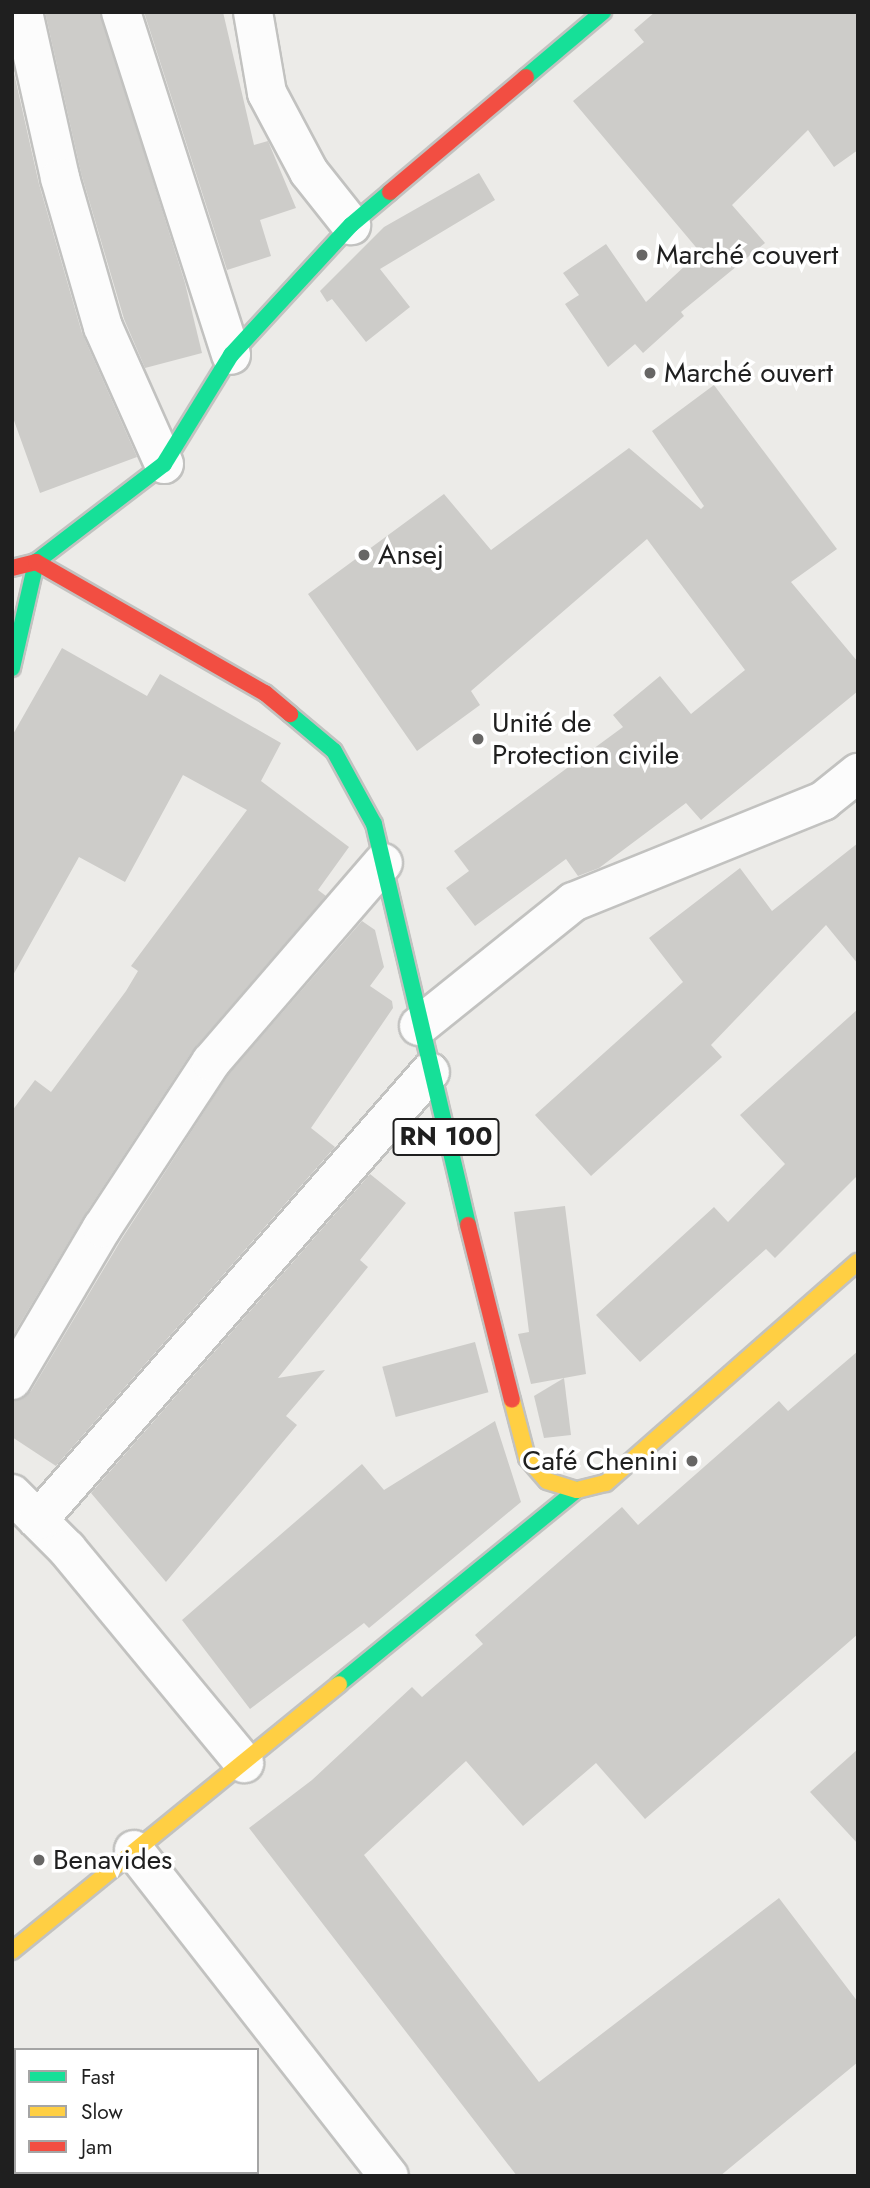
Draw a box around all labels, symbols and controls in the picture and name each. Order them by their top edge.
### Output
place label: Marché couvert [656,238,838,272]
marker: Marché couvert [634,247,650,263]
place label: Marché ouvert [664,356,833,390]
marker: Marché ouvert [642,365,658,381]
place label: Ansej [378,538,444,572]
marker: Ansej [356,547,372,563]
place label: Unité de Protection civile [492,706,679,772]
marker: Unité de Protection civile [470,731,486,747]
road number: RN 100 [392,1114,500,1160]
place label: Café Chenini [522,1444,678,1478]
marker: Café Chenini [684,1453,700,1469]
place label: Benavides [53,1843,172,1877]
marker: Benavides [31,1852,47,1868]
legend [14,2048,259,2174]
text: Fast [81,2062,114,2092]
text: Slow [81,2097,123,2127]
text: Jam [81,2132,113,2162]

